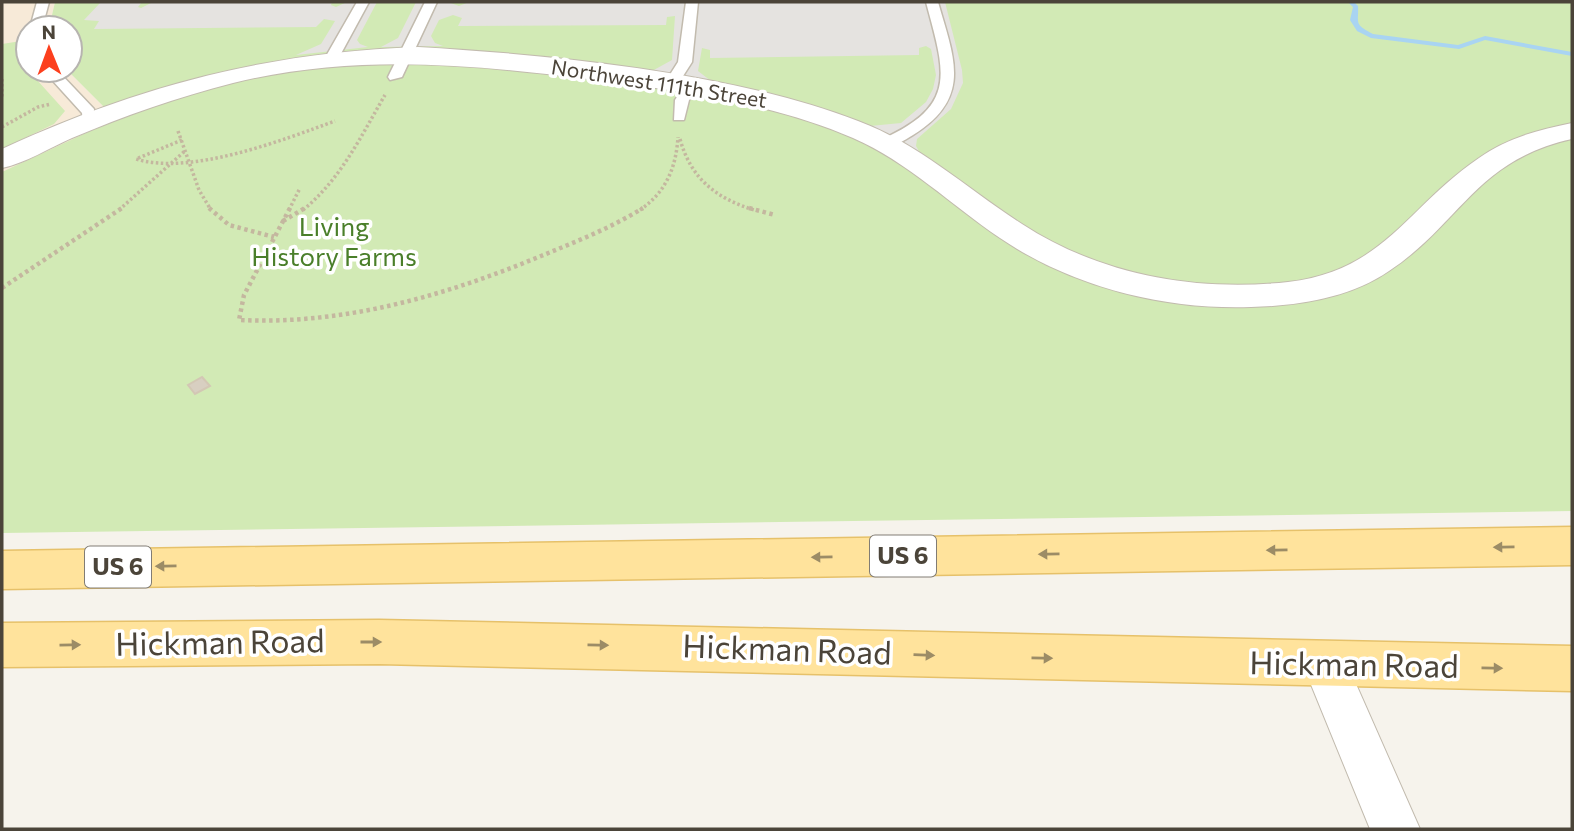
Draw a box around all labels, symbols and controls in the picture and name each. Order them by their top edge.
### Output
north arrow [14,14,84,84]
text: N [41,20,56,43]
street label: Northwest 111th Street [550,53,769,112]
park label: Living History Farms [251,210,417,271]
road number: US 6 [870,536,936,576]
one-way arrow [1493,541,1515,553]
one-way arrow [1265,544,1287,556]
road number: US 6 [85,546,151,588]
one-way arrow [1038,548,1060,559]
one-way arrow [810,551,832,563]
one-way arrow [155,560,177,572]
street label: Hickman Road [115,619,325,663]
street label: Hickman Road [682,624,892,672]
one-way arrow [360,636,382,648]
one-way arrow [59,639,81,651]
one-way arrow [588,640,610,651]
street label: Hickman Road [1249,641,1459,685]
one-way arrow [913,649,935,660]
one-way arrow [1031,653,1053,664]
one-way arrow [1481,662,1503,674]

